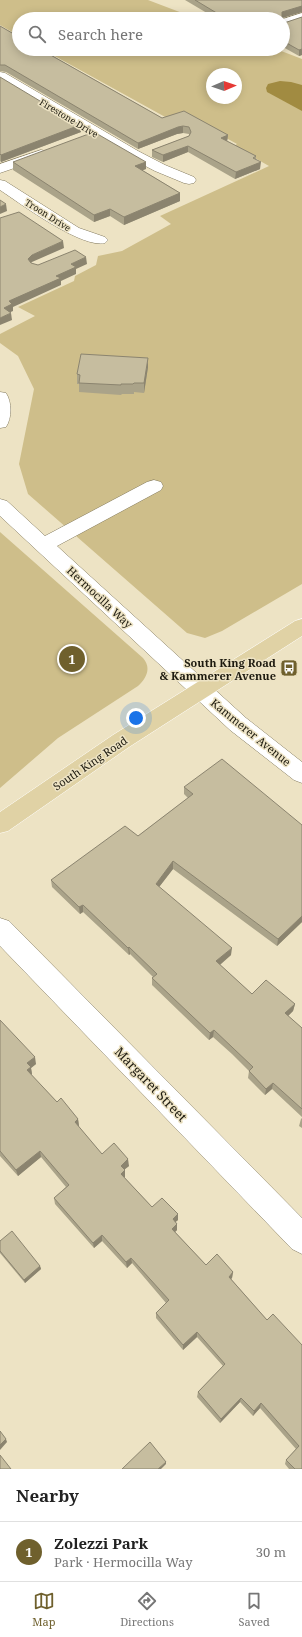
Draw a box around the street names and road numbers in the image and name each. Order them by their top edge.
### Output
street label: Firestone Drive [37,95,101,141]
street label: Troon Drive [23,196,74,234]
street label: Hermocilla Way [64,563,137,632]
street label: Kammerer Avenue [208,695,294,769]
street label: South King Road [50,732,130,793]
street label: Margaret Street [111,1043,192,1126]

